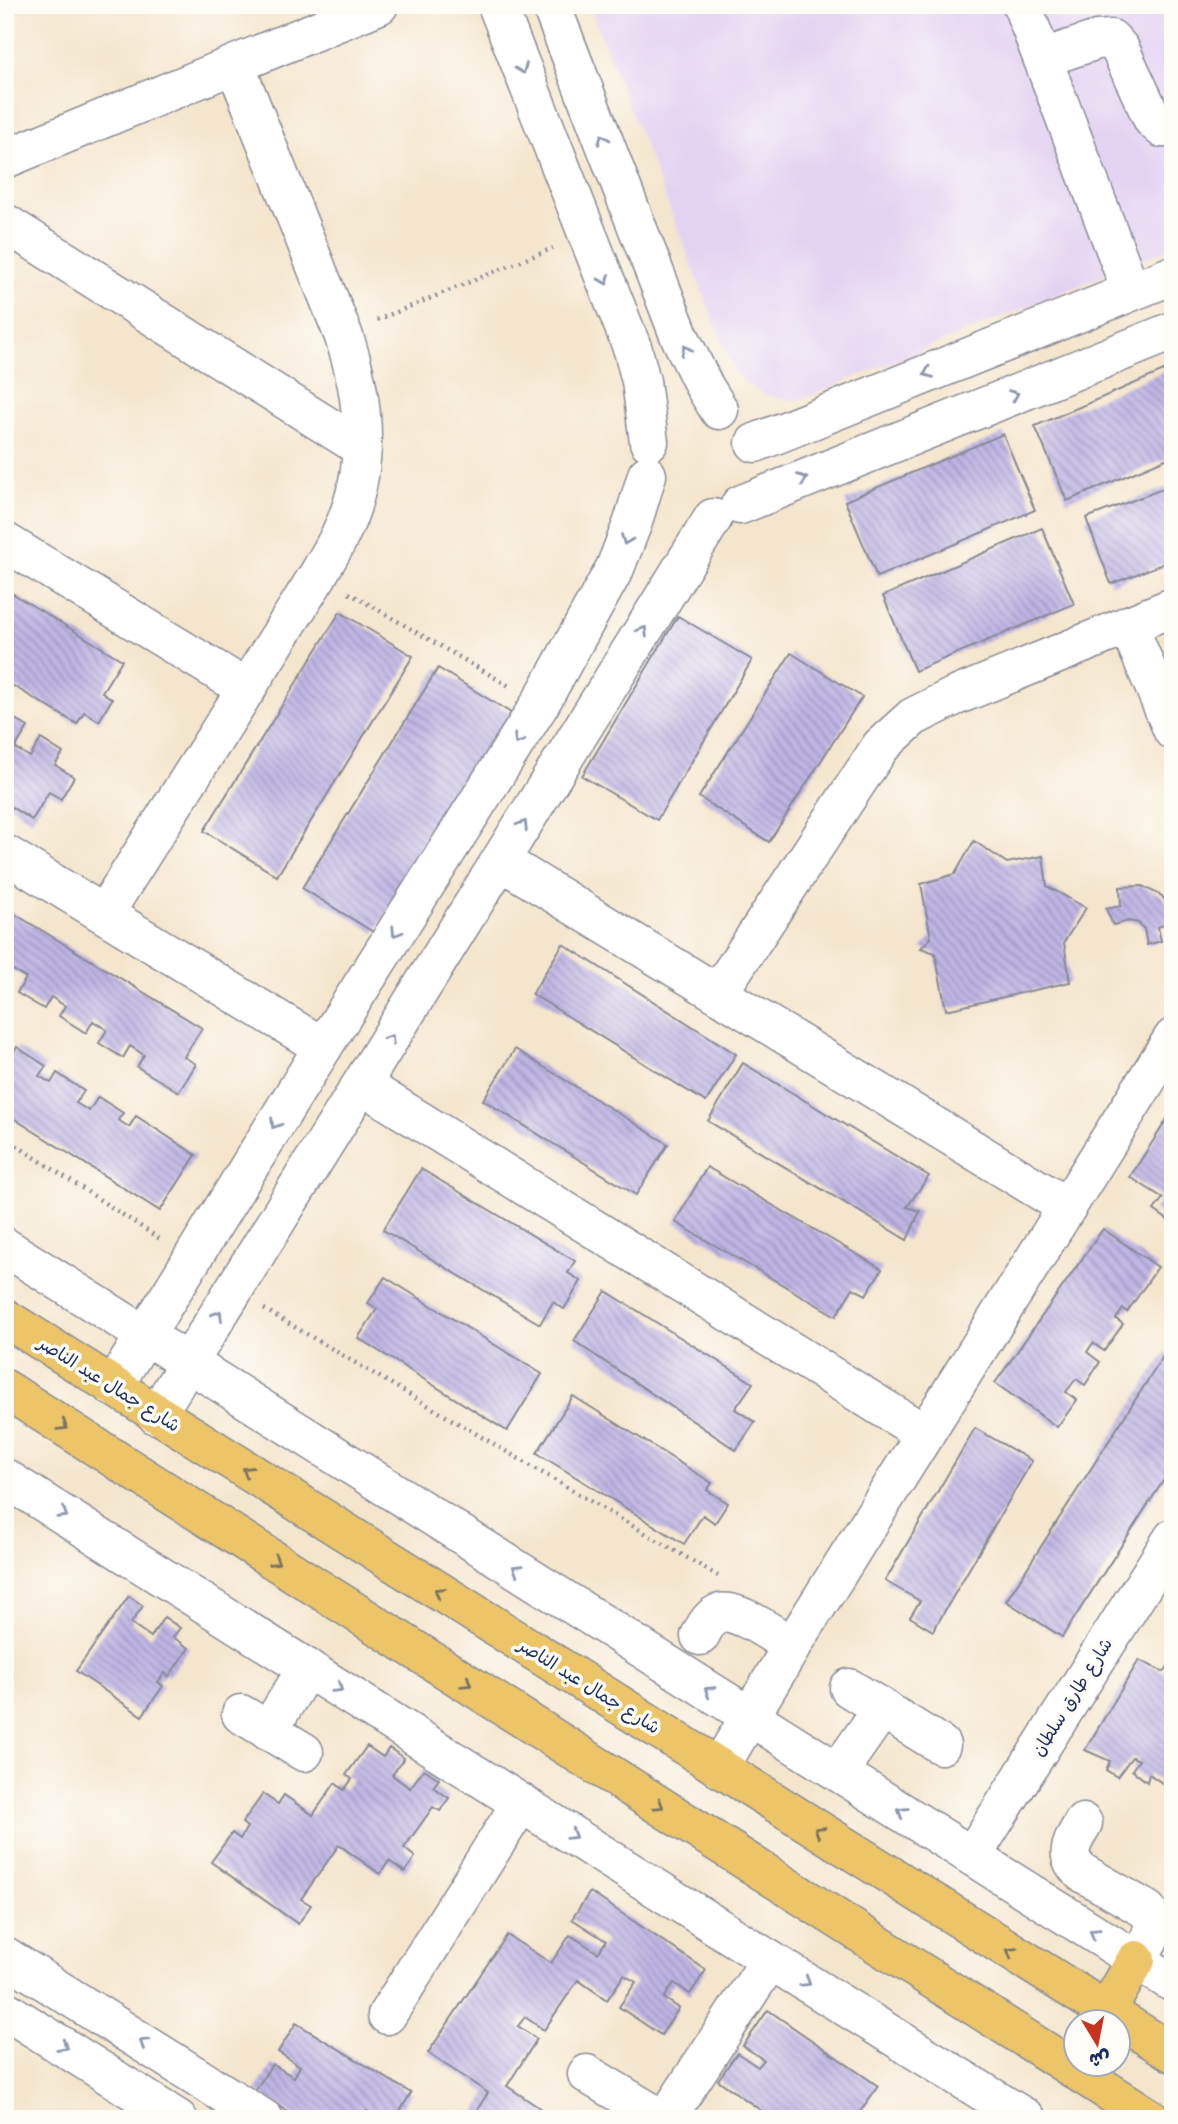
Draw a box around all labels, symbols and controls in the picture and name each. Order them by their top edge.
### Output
one-way arrow [513,62,527,74]
one-way arrow [597,133,611,145]
one-way arrow [596,274,610,286]
one-way arrow [680,345,694,357]
one-way arrow [922,365,934,379]
one-way arrow [1008,389,1020,403]
one-way arrow [796,474,808,488]
one-way arrow [621,533,635,545]
one-way arrow [635,626,648,639]
one-way arrow [513,732,526,745]
one-way arrow [515,819,528,832]
one-way arrow [392,924,405,937]
one-way arrow [382,1034,395,1047]
one-way arrow [271,1117,284,1130]
one-way arrow [210,1310,223,1323]
street label: شارع جمال عبد الناصر [32,1329,185,1437]
one-way arrow [55,1417,68,1430]
one-way arrow [241,1467,254,1480]
one-way arrow [55,1506,68,1519]
one-way arrow [268,1553,281,1566]
one-way arrow [512,1565,525,1578]
one-way arrow [434,1588,447,1601]
street label: شارع جمال عبد الناصر [512,1631,665,1739]
street label: شارع طارق سلطان [1025,1633,1118,1761]
one-way arrow [460,1675,473,1688]
one-way arrow [331,1679,344,1692]
one-way arrow [704,1686,717,1699]
one-way arrow [652,1797,665,1810]
one-way arrow [897,1808,910,1820]
one-way arrow [813,1826,826,1839]
one-way arrow [565,1827,578,1840]
one-way arrow [1089,1929,1102,1942]
one-way arrow [1006,1947,1019,1960]
one-way arrow [799,1974,812,1987]
north arrow [1062,2008,1132,2078]
one-way arrow [55,2038,68,2051]
one-way arrow [139,2039,152,2052]
text: ش [1087,2046,1113,2074]

